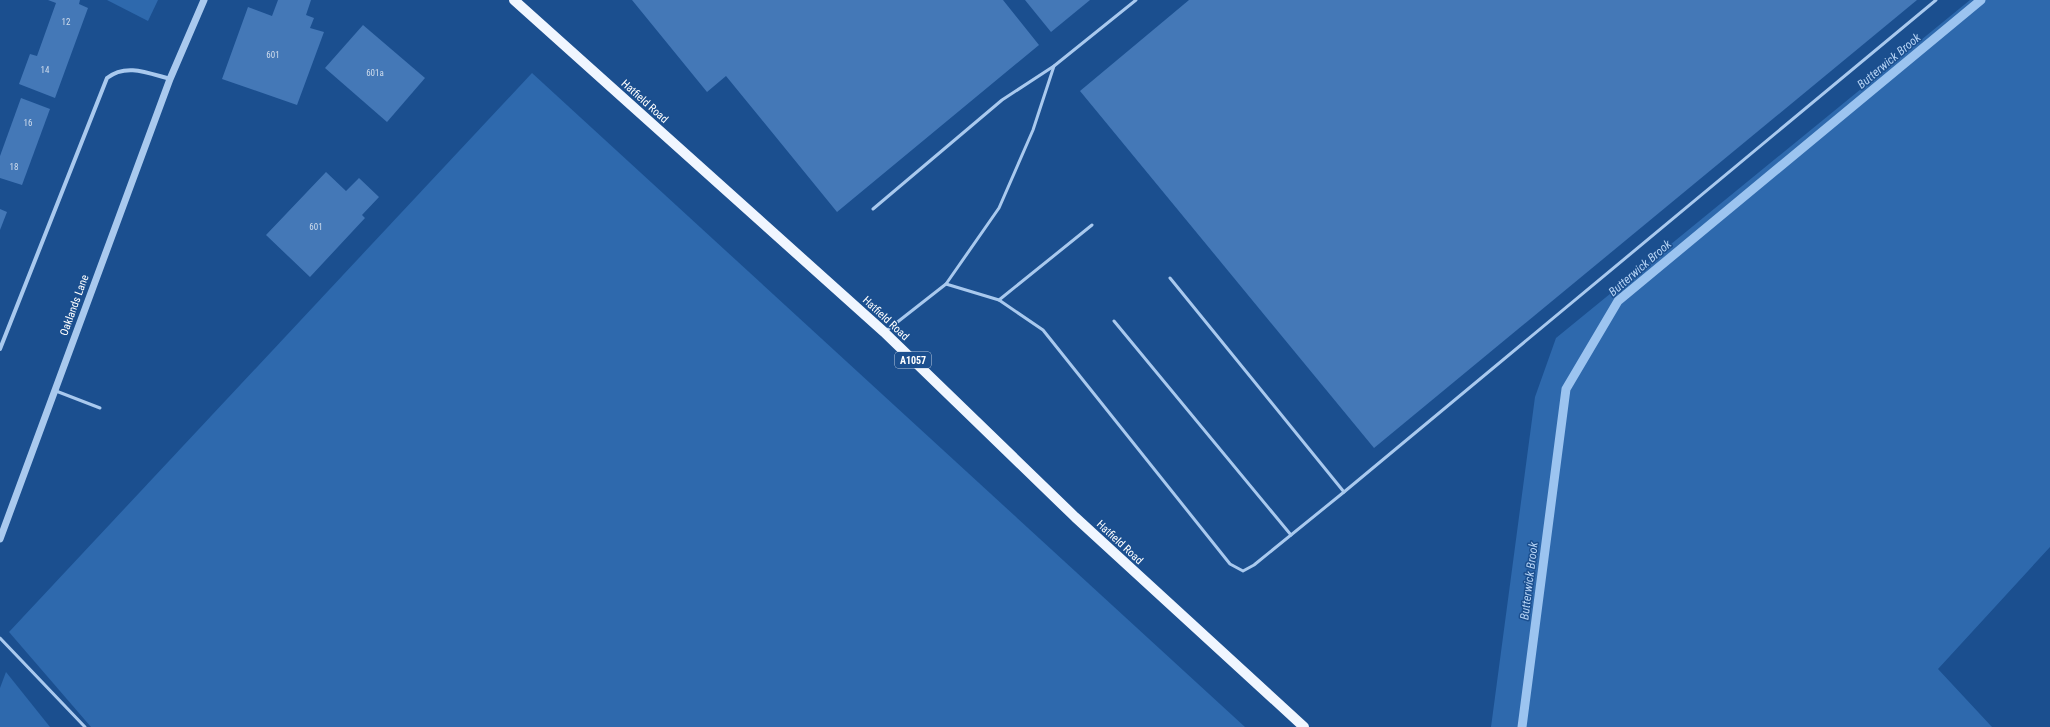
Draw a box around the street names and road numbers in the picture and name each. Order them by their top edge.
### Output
street label: Hatfield Road [619,77,671,126]
street label: Oaklands Lane [57,273,92,337]
street label: Hatfield Road [860,294,911,343]
road number: A1057 [895,352,931,368]
street label: Hatfield Road [1094,518,1145,567]

